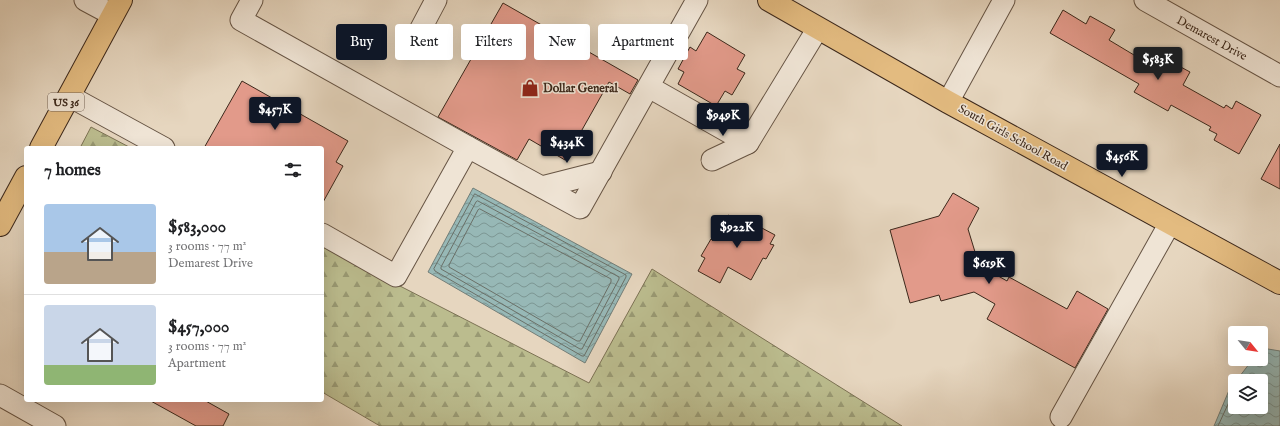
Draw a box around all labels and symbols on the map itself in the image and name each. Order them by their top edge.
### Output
street label: Demarest Drive [1174,13,1250,64]
pin: $583K [1130,47,1186,81]
shop icon: Dollar General [520,78,540,98]
place label: Dollar General [543,81,618,96]
road number: US 36 [48,93,84,111]
pin: $457K [247,97,303,131]
street label: South Girls School Road [955,101,1071,174]
pin: $949K [695,103,751,137]
pin: $434K [539,130,595,164]
pin: $456K [1094,144,1150,178]
pin: $922K [709,215,765,249]
pin: $619K [961,251,1017,285]
north arrow [1228,326,1268,366]

